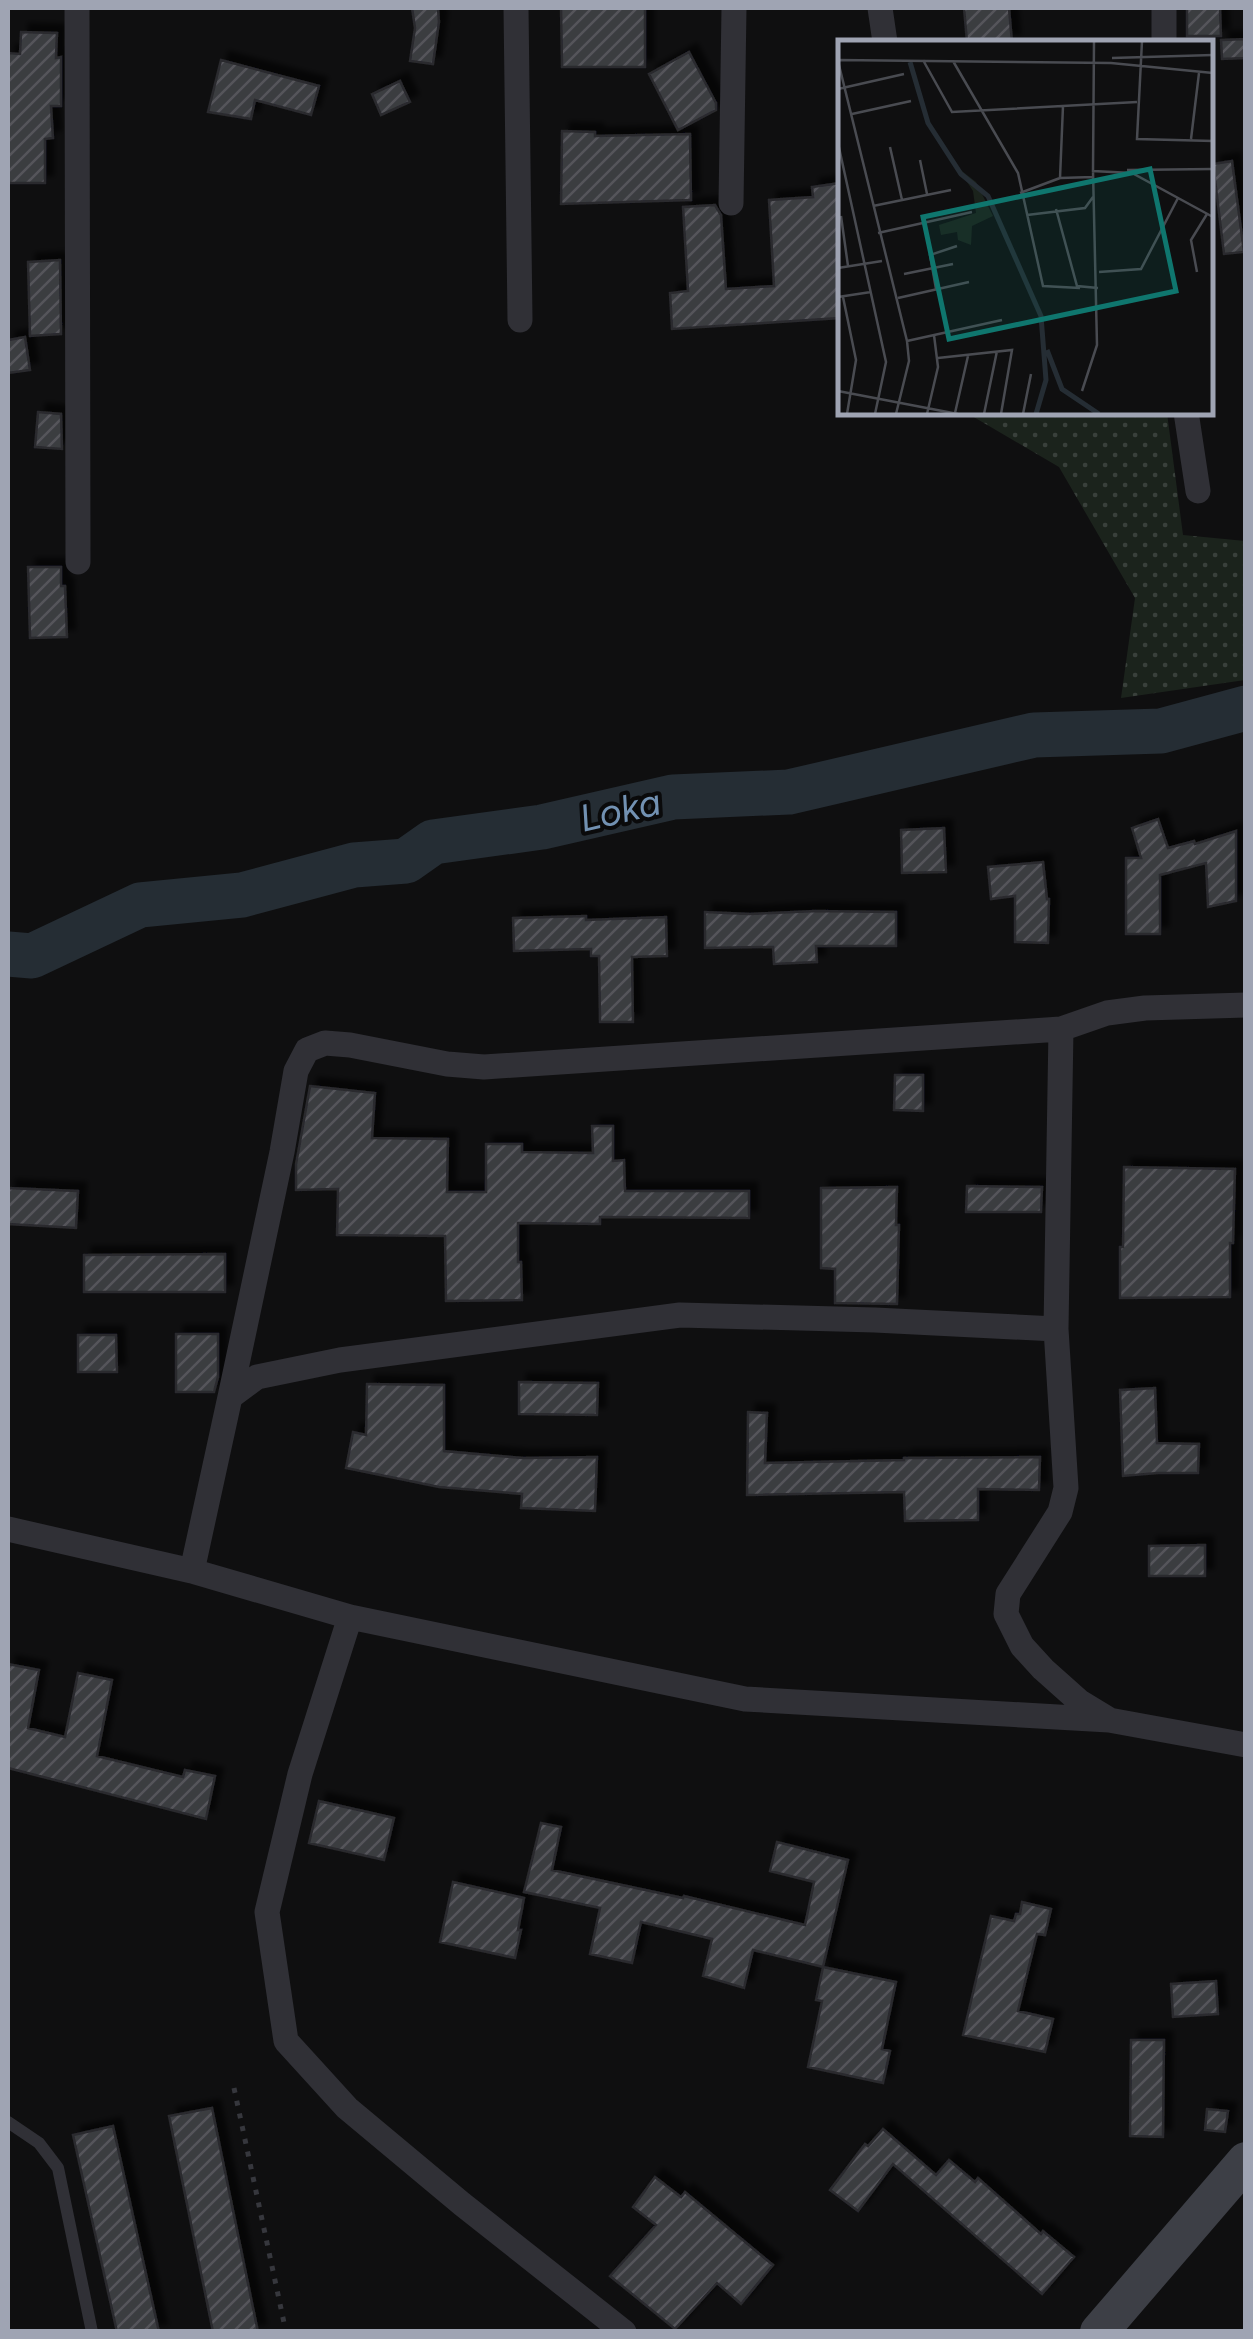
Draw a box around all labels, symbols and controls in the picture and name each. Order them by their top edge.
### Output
inset map [838,40,1213,415]
water label: Loka [575,778,665,842]

